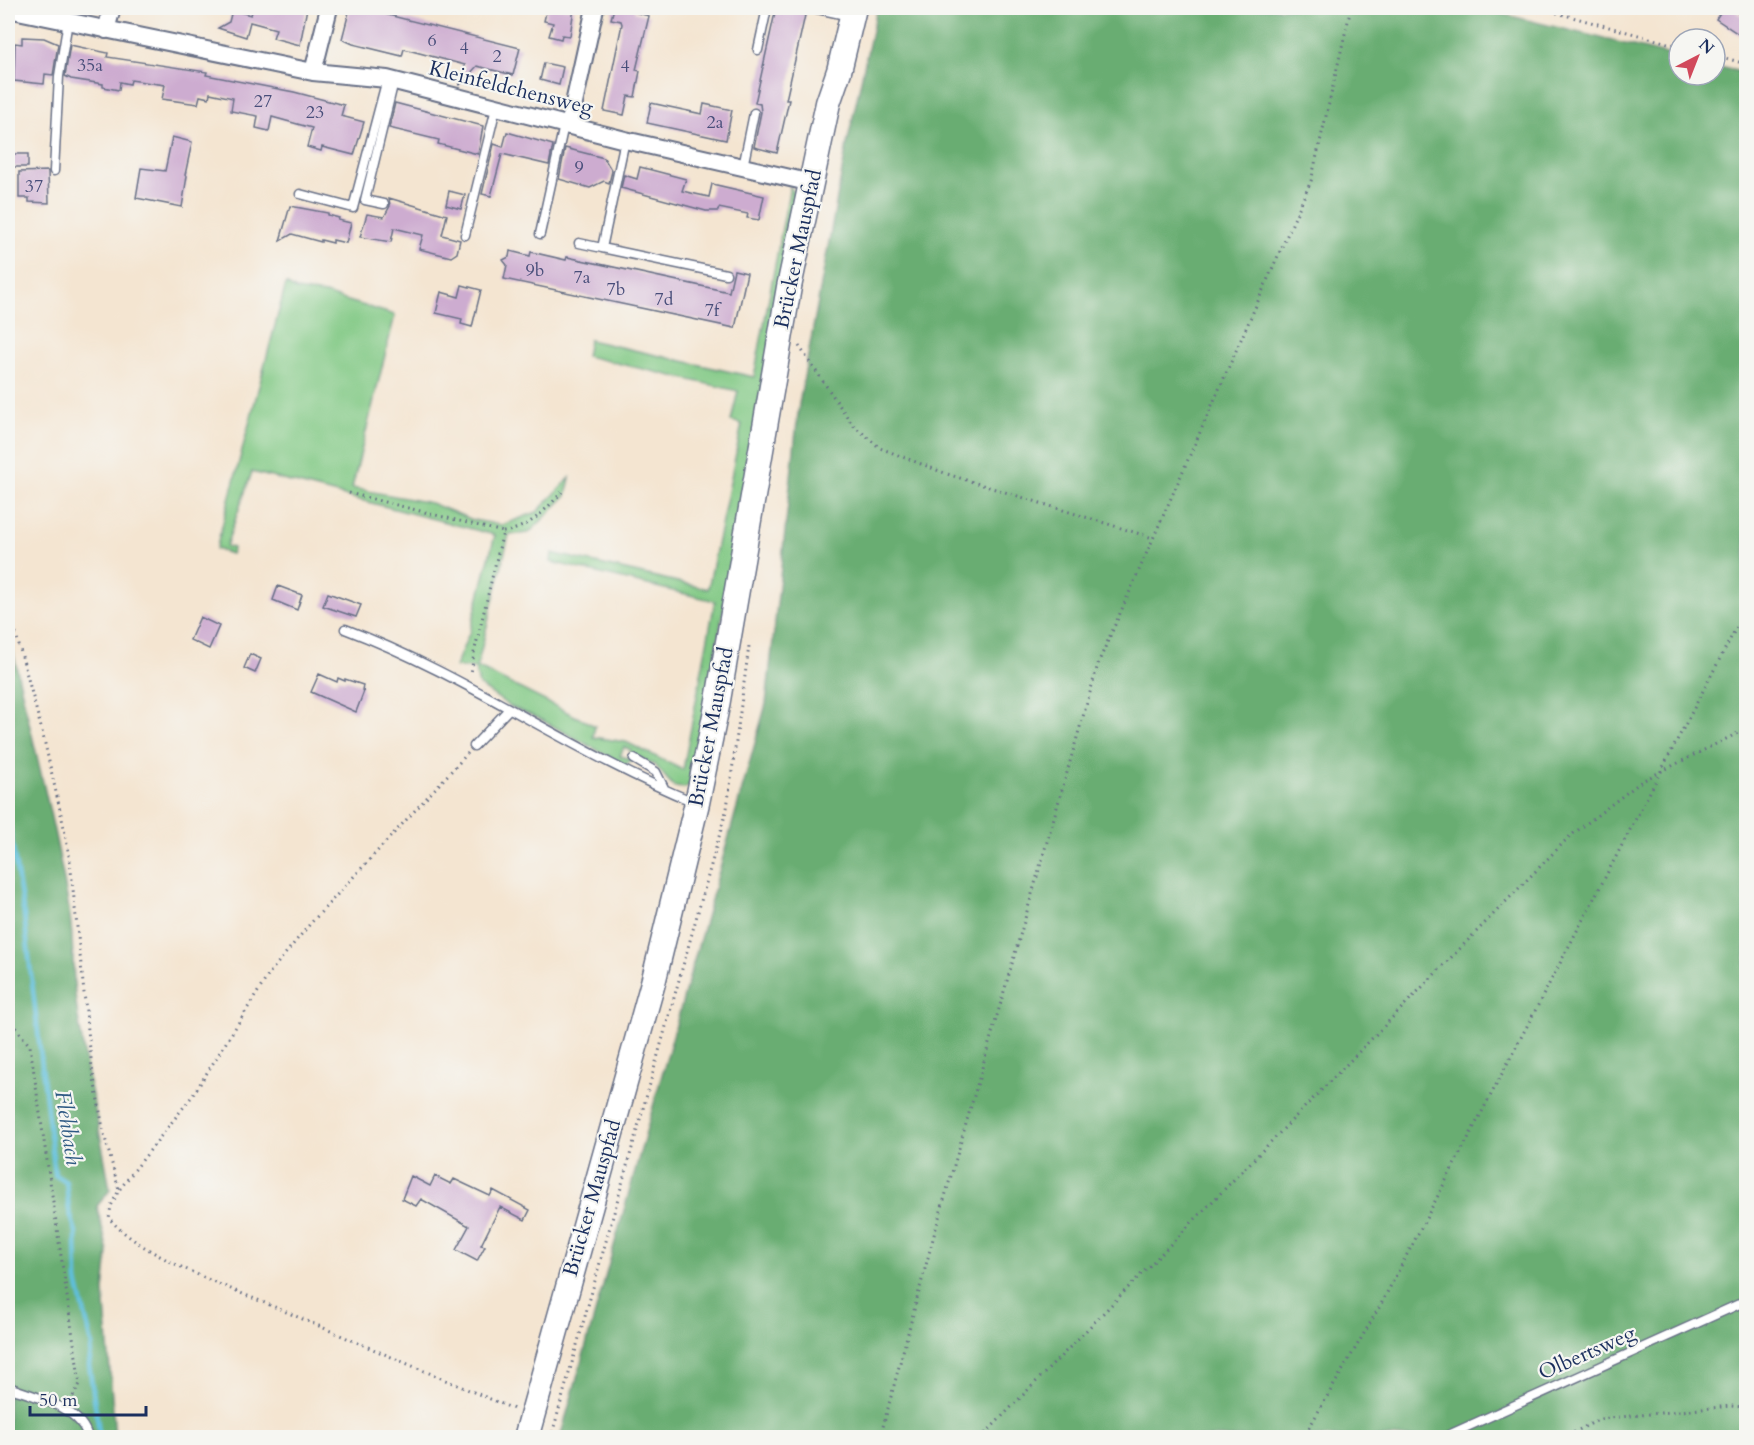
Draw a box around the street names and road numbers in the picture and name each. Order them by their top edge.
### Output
street label: Kleinfeldchensweg [426,54,596,123]
street label: Brücker Mauspfad [767,167,829,331]
street label: Brücker Mauspfad [681,645,741,809]
street label: Brücker Mauspfad [556,1116,628,1280]
street label: Olbertsweg [1534,1319,1640,1387]

